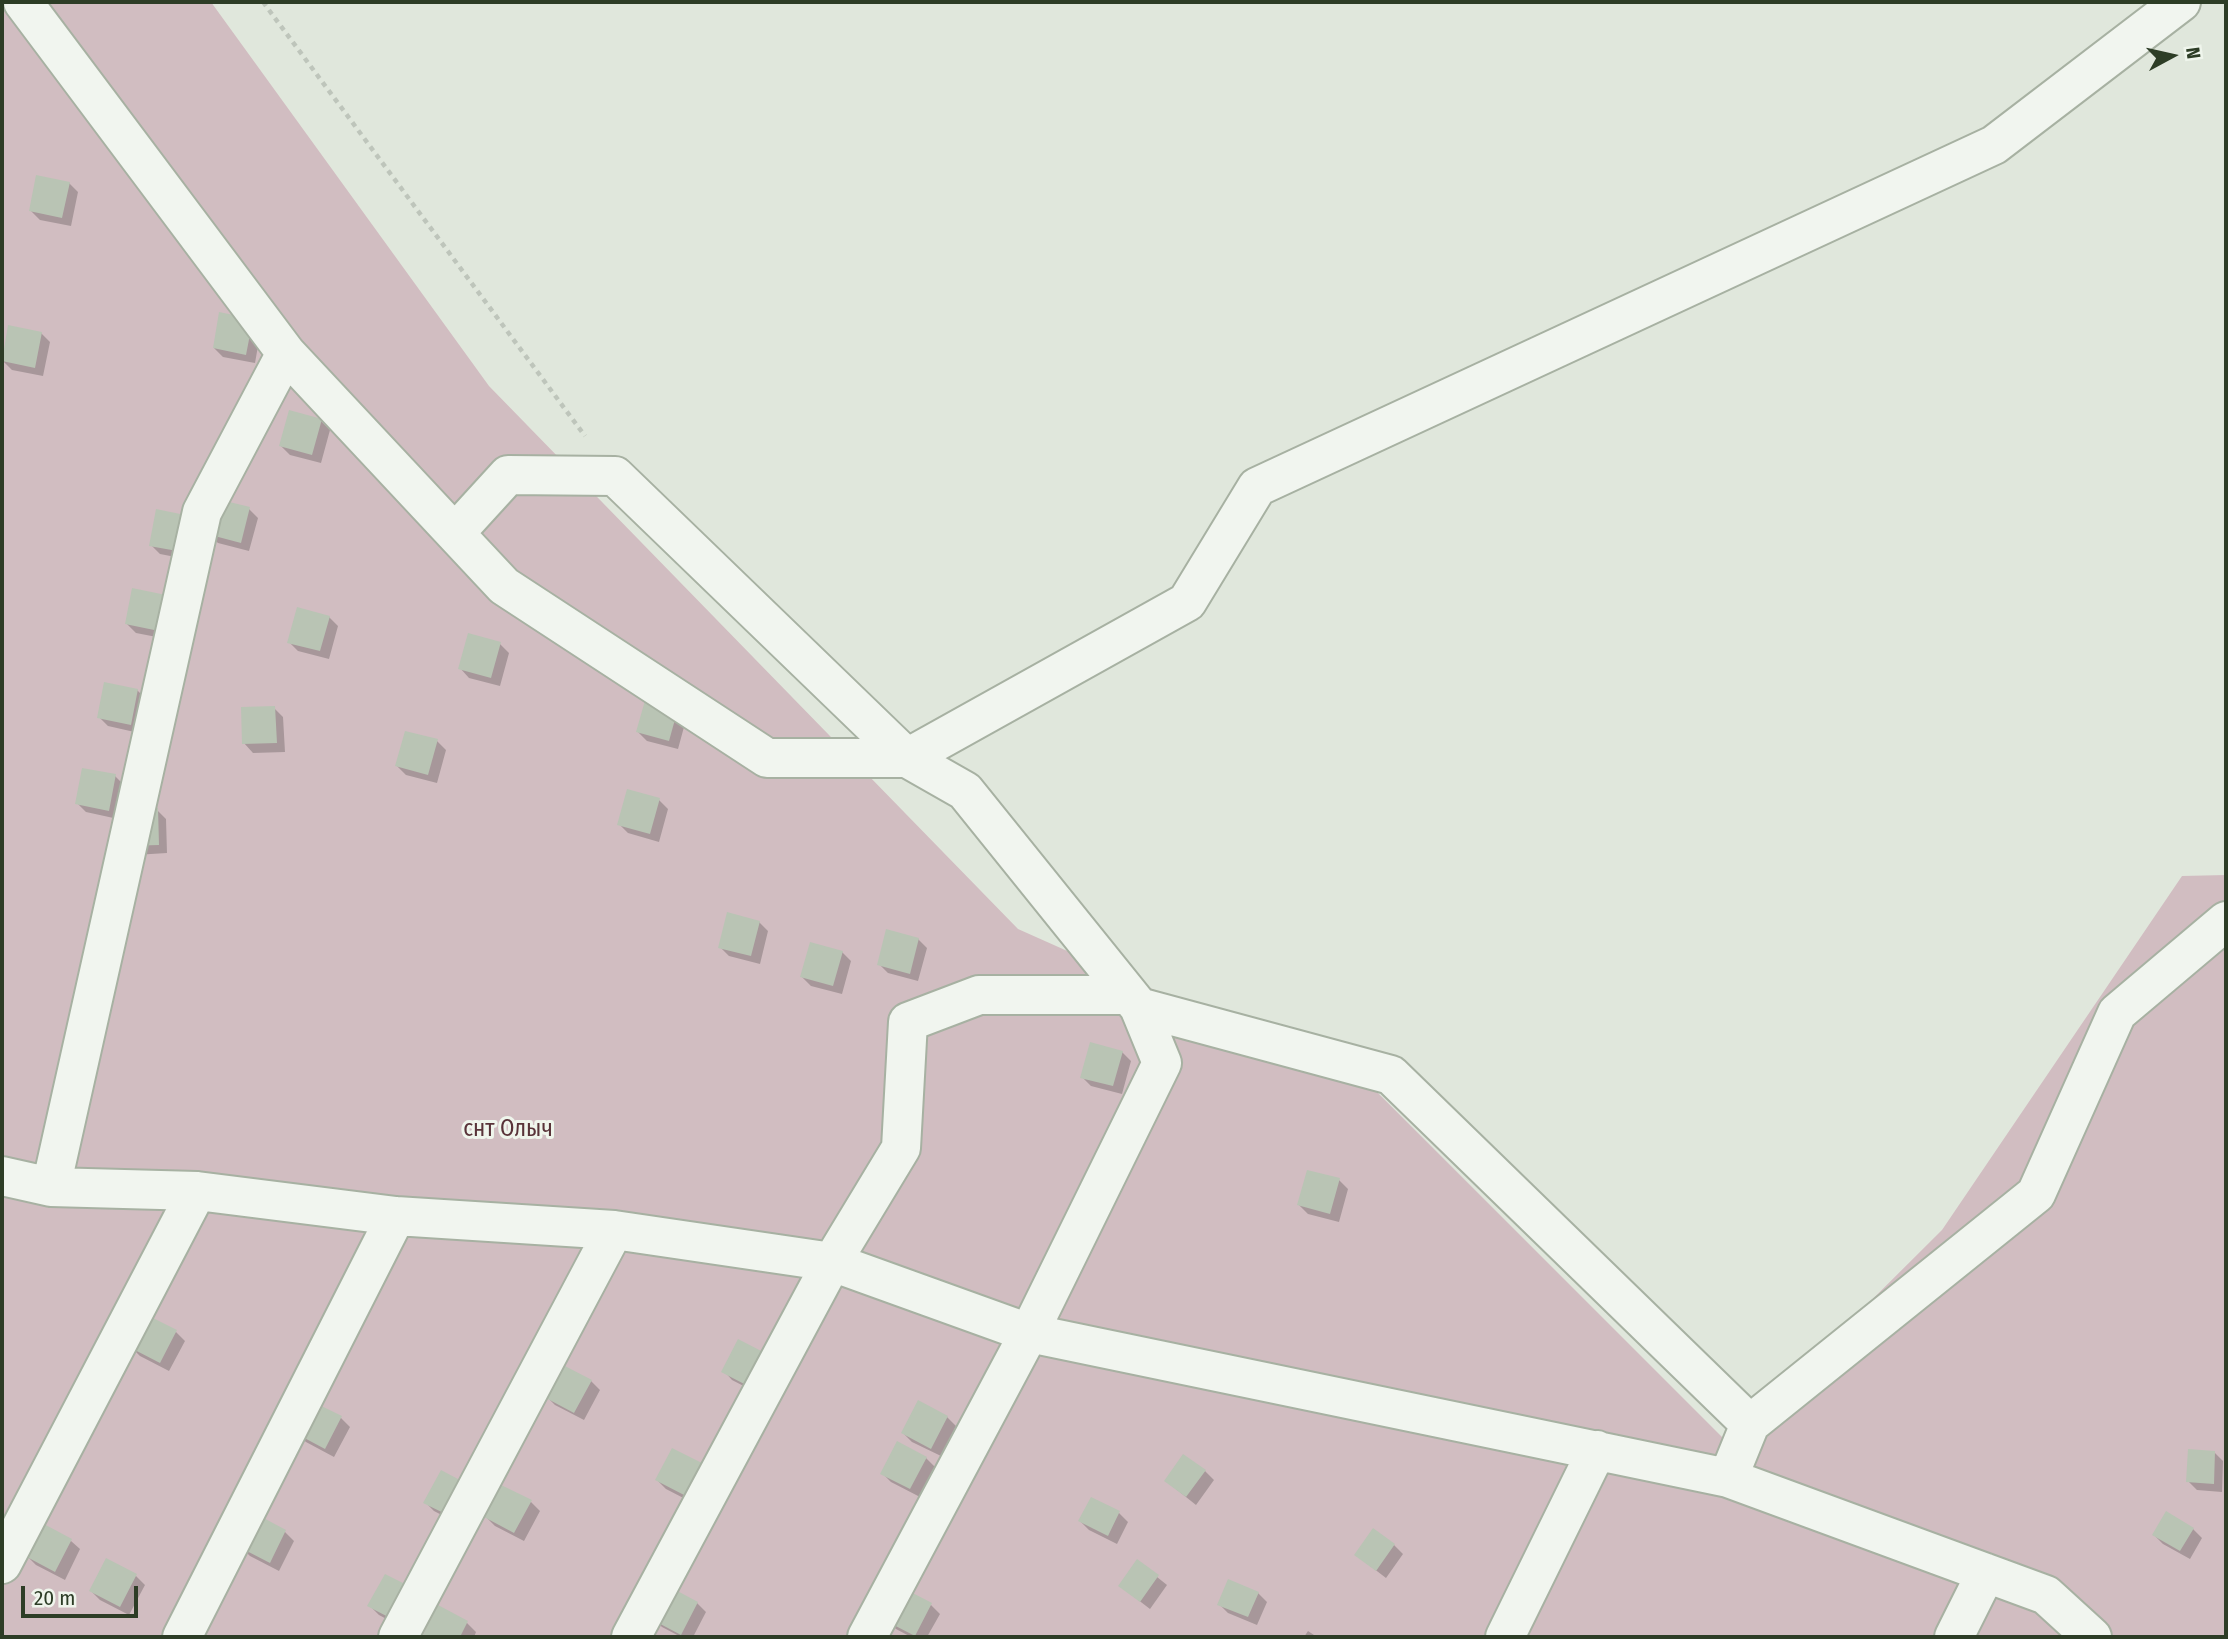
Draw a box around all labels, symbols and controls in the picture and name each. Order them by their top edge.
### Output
north arrow [2137,21,2207,91]
text: N [2181,46,2205,60]
park label: снт Олыч [463,1116,553,1144]
scale bar [24,1572,142,1616]
text: 20 m [34,1585,75,1611]

